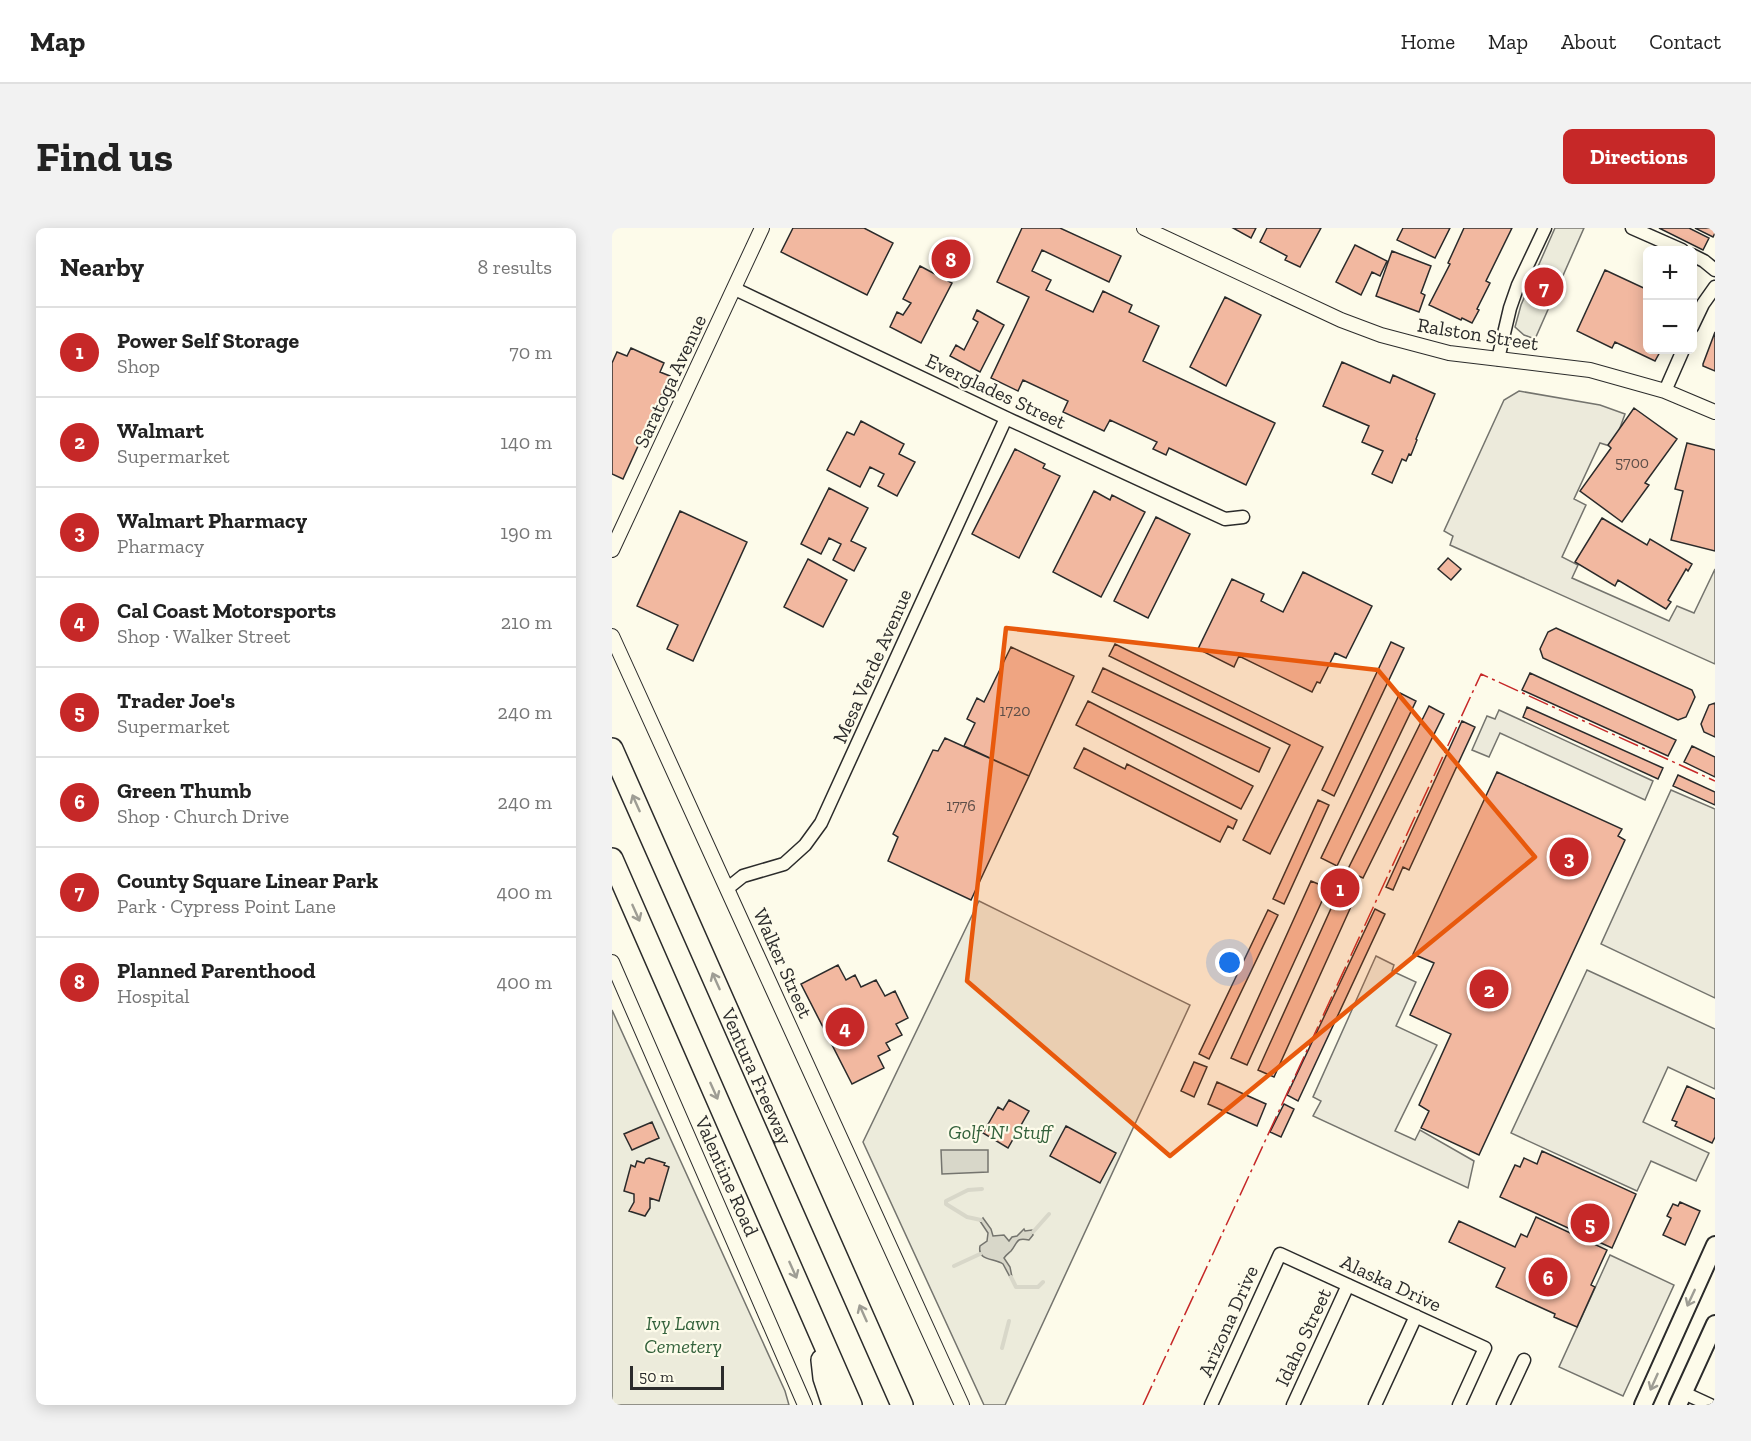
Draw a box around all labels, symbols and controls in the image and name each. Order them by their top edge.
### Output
text: Map [30,25,85,58]
text: Home [1401,29,1455,54]
text: Map [1488,29,1528,54]
text: About [1561,29,1616,54]
text: Contact [1649,29,1721,54]
button: Directions [1563,129,1715,184]
text: Find us [36,131,173,182]
pin: 8 [932,237,970,282]
map controls [1643,246,1697,354]
button: + [1643,246,1697,300]
text: Nearby [60,251,144,283]
text: 8 results [477,255,552,279]
pin: 7 [1524,264,1564,310]
button: − [1643,300,1697,354]
street label: Saratoga Avenue [629,311,711,451]
street label: Ralston Street [1416,313,1541,356]
text: Power Self Storage [117,327,299,354]
text: 1 [75,340,84,364]
text: 70 m [509,340,552,364]
street label: Everglades Street [922,348,1070,434]
text: Shop [117,354,160,378]
text: Walmart [117,417,204,444]
text: 2 [74,430,85,454]
text: 140 m [500,430,552,454]
text: Supermarket [117,444,230,468]
house number: 5700 [1615,453,1649,472]
text: Walmart Pharmacy [117,507,307,534]
text: 3 [74,520,85,544]
text: 190 m [500,520,552,544]
text: Pharmacy [117,534,204,558]
street label: Mesa Verde Avenue [827,585,917,747]
text: Cal Coast Motorsports [117,597,336,624]
text: 4 [74,610,85,634]
text: 210 m [501,610,552,634]
text: Shop · Walker Street [117,624,290,648]
text: Trader Joe's [117,687,235,714]
text: 5 [74,700,85,724]
text: 240 m [498,700,552,724]
house number: 1720 [1000,701,1030,720]
text: Supermarket [117,714,230,738]
text: Green Thumb [117,777,252,804]
text: 6 [74,790,85,814]
text: 240 m [498,790,552,814]
one-way arrow [630,794,641,812]
house number: 1776 [946,796,976,815]
text: Shop · Church Drive [117,804,289,828]
pin: 3 [1550,834,1588,880]
pin: 1 [1320,866,1360,910]
text: County Square Linear Park [117,867,378,894]
text: 7 [75,880,84,904]
text: 400 m [496,880,552,904]
text: Park · Cypress Point Lane [117,894,336,918]
one-way arrow [630,903,642,921]
street label: Walker Street [748,904,818,1022]
your location [1215,948,1244,977]
text: Planned Parenthood [117,957,316,984]
pin: 2 [1470,966,1508,1011]
text: 8 [74,970,85,994]
text: 400 m [496,970,552,994]
one-way arrow [709,972,721,990]
text: Hospital [117,984,190,1008]
street label: Ventura Freeway [716,1004,798,1149]
pin: 4 [826,1004,864,1050]
one-way arrow [709,1082,720,1100]
street label: Valentine Road [689,1111,764,1240]
park label: Golf 'N' Stuff [948,1120,1055,1144]
pin: 5 [1570,1200,1610,1246]
street label: Alaska Drive [1337,1249,1445,1317]
pin: 6 [1528,1254,1568,1300]
one-way arrow [787,1260,799,1278]
street label: Arizona Drive [1193,1262,1263,1380]
street label: Idaho Street [1270,1284,1336,1390]
one-way arrow [1685,1289,1696,1307]
one-way arrow [857,1304,868,1322]
park label: Ivy Lawn Cemetery [644,1311,722,1358]
scale bar [630,1363,724,1390]
text: 50 m [639,1367,674,1386]
one-way arrow [1647,1373,1658,1391]

